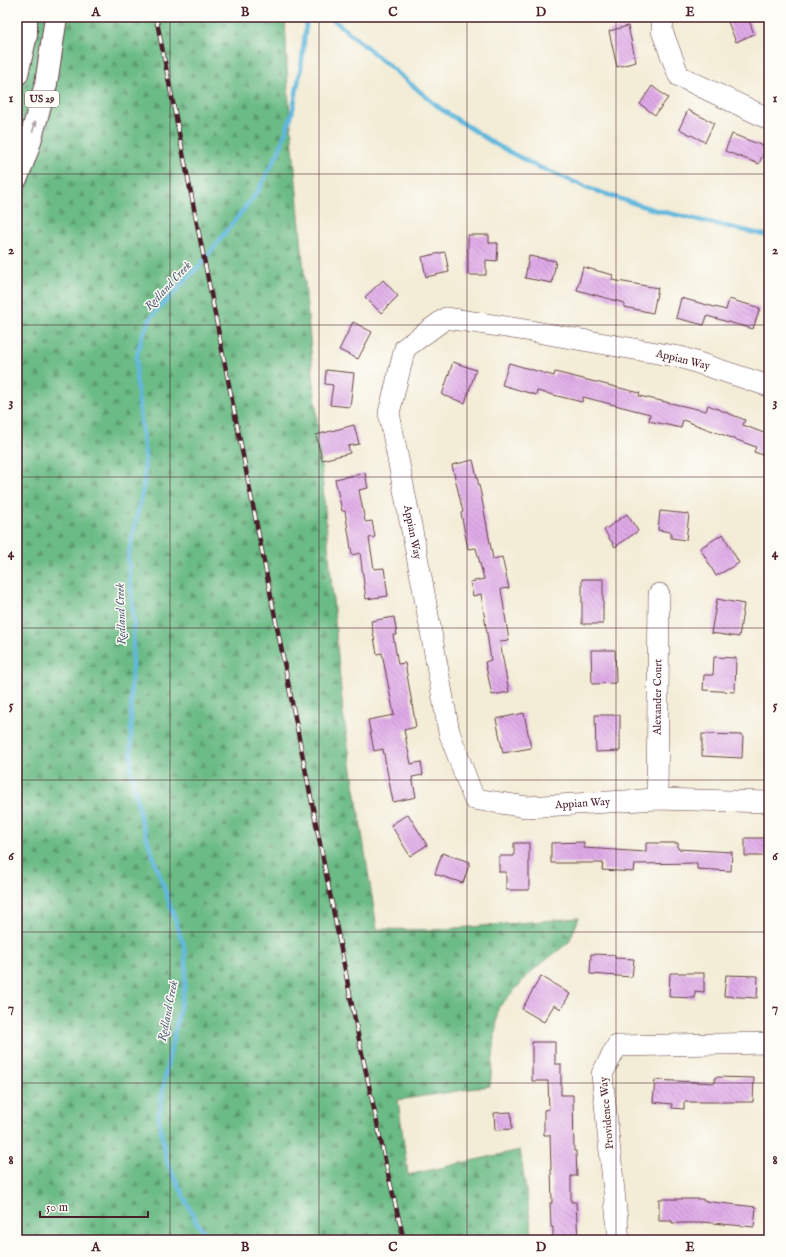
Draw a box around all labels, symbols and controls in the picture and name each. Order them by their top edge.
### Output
text: A [91,4,102,21]
text: B [241,4,250,21]
text: C [388,4,398,21]
text: D [536,4,547,21]
text: E [685,4,695,21]
text: 1 [9,90,14,107]
text: 1 [773,90,778,107]
road number: US 29 [25,91,59,107]
one-way arrow [31,121,37,133]
text: 2 [8,242,14,259]
text: 2 [772,242,778,259]
water label: Redland Creek [141,258,195,314]
street label: Appian Way [654,346,712,374]
text: 3 [9,394,14,411]
text: 3 [773,394,778,411]
street label: Appian Way [400,503,425,561]
text: 4 [8,545,15,562]
text: 4 [772,545,779,562]
water label: Redland Creek [112,583,130,645]
street label: Alexander Court [651,659,665,736]
text: 5 [9,697,14,714]
text: 5 [773,697,778,714]
street label: Appian Way [554,795,611,812]
text: 6 [8,848,14,865]
text: 6 [772,848,778,865]
water label: Redland Creek [155,979,181,1043]
text: 7 [8,1000,14,1017]
text: 7 [772,1000,778,1017]
street label: Providence Way [597,1076,617,1150]
text: 8 [8,1152,14,1169]
text: 8 [772,1152,778,1169]
scale bar [40,1193,148,1219]
text: 50 m [46,1200,68,1215]
text: A [91,1239,102,1256]
text: B [241,1239,250,1256]
text: C [388,1239,398,1256]
text: D [536,1239,547,1256]
text: E [685,1239,695,1256]

